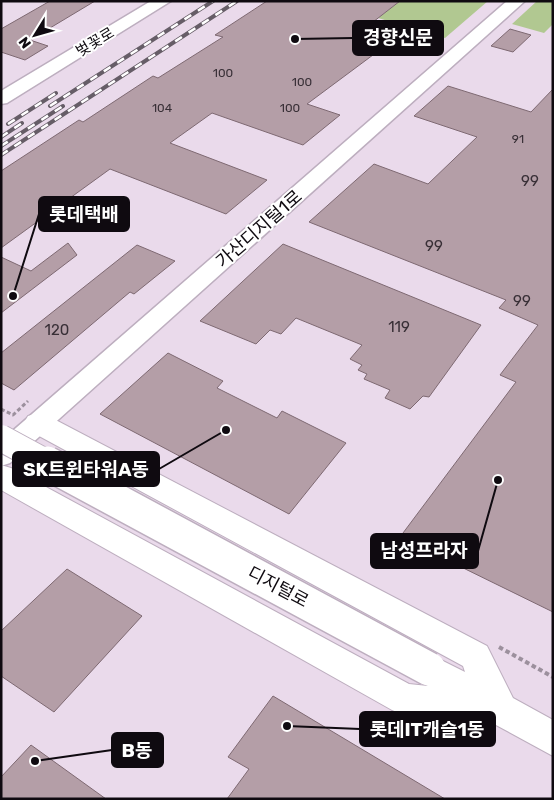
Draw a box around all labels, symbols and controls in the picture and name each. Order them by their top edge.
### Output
north arrow [10,10,60,60]
callout: 경향신문 [353,21,443,55]
street label: 벚꽃로 [73,24,117,60]
text: 경향신문 [363,26,433,49]
text: N [15,33,35,52]
house number: 100 [213,66,233,80]
house number: 100 [292,75,312,89]
house number: 104 [152,101,173,115]
house number: 100 [280,101,300,115]
house number: 91 [512,132,524,146]
house number: 99 [521,172,539,190]
street label: 가산디지털1로 [211,186,307,272]
callout: 롯데택배 [39,197,129,231]
text: 롯데택배 [49,203,119,226]
house number: 99 [425,237,443,255]
house number: 99 [513,292,531,310]
house number: 119 [388,318,410,336]
house number: 120 [45,321,69,339]
callout: SK트윈타워A동 [13,452,159,486]
text: SK트윈타워A동 [23,458,149,481]
callout: 남성프라자 [371,534,478,568]
text: 남성프라자 [380,539,468,562]
street label: 디지털로 [244,562,312,612]
callout: 롯데IT캐슬1동 [360,712,495,746]
text: 롯데IT캐슬1동 [370,718,484,741]
callout: B동 [112,733,163,767]
text: B동 [122,739,152,762]

